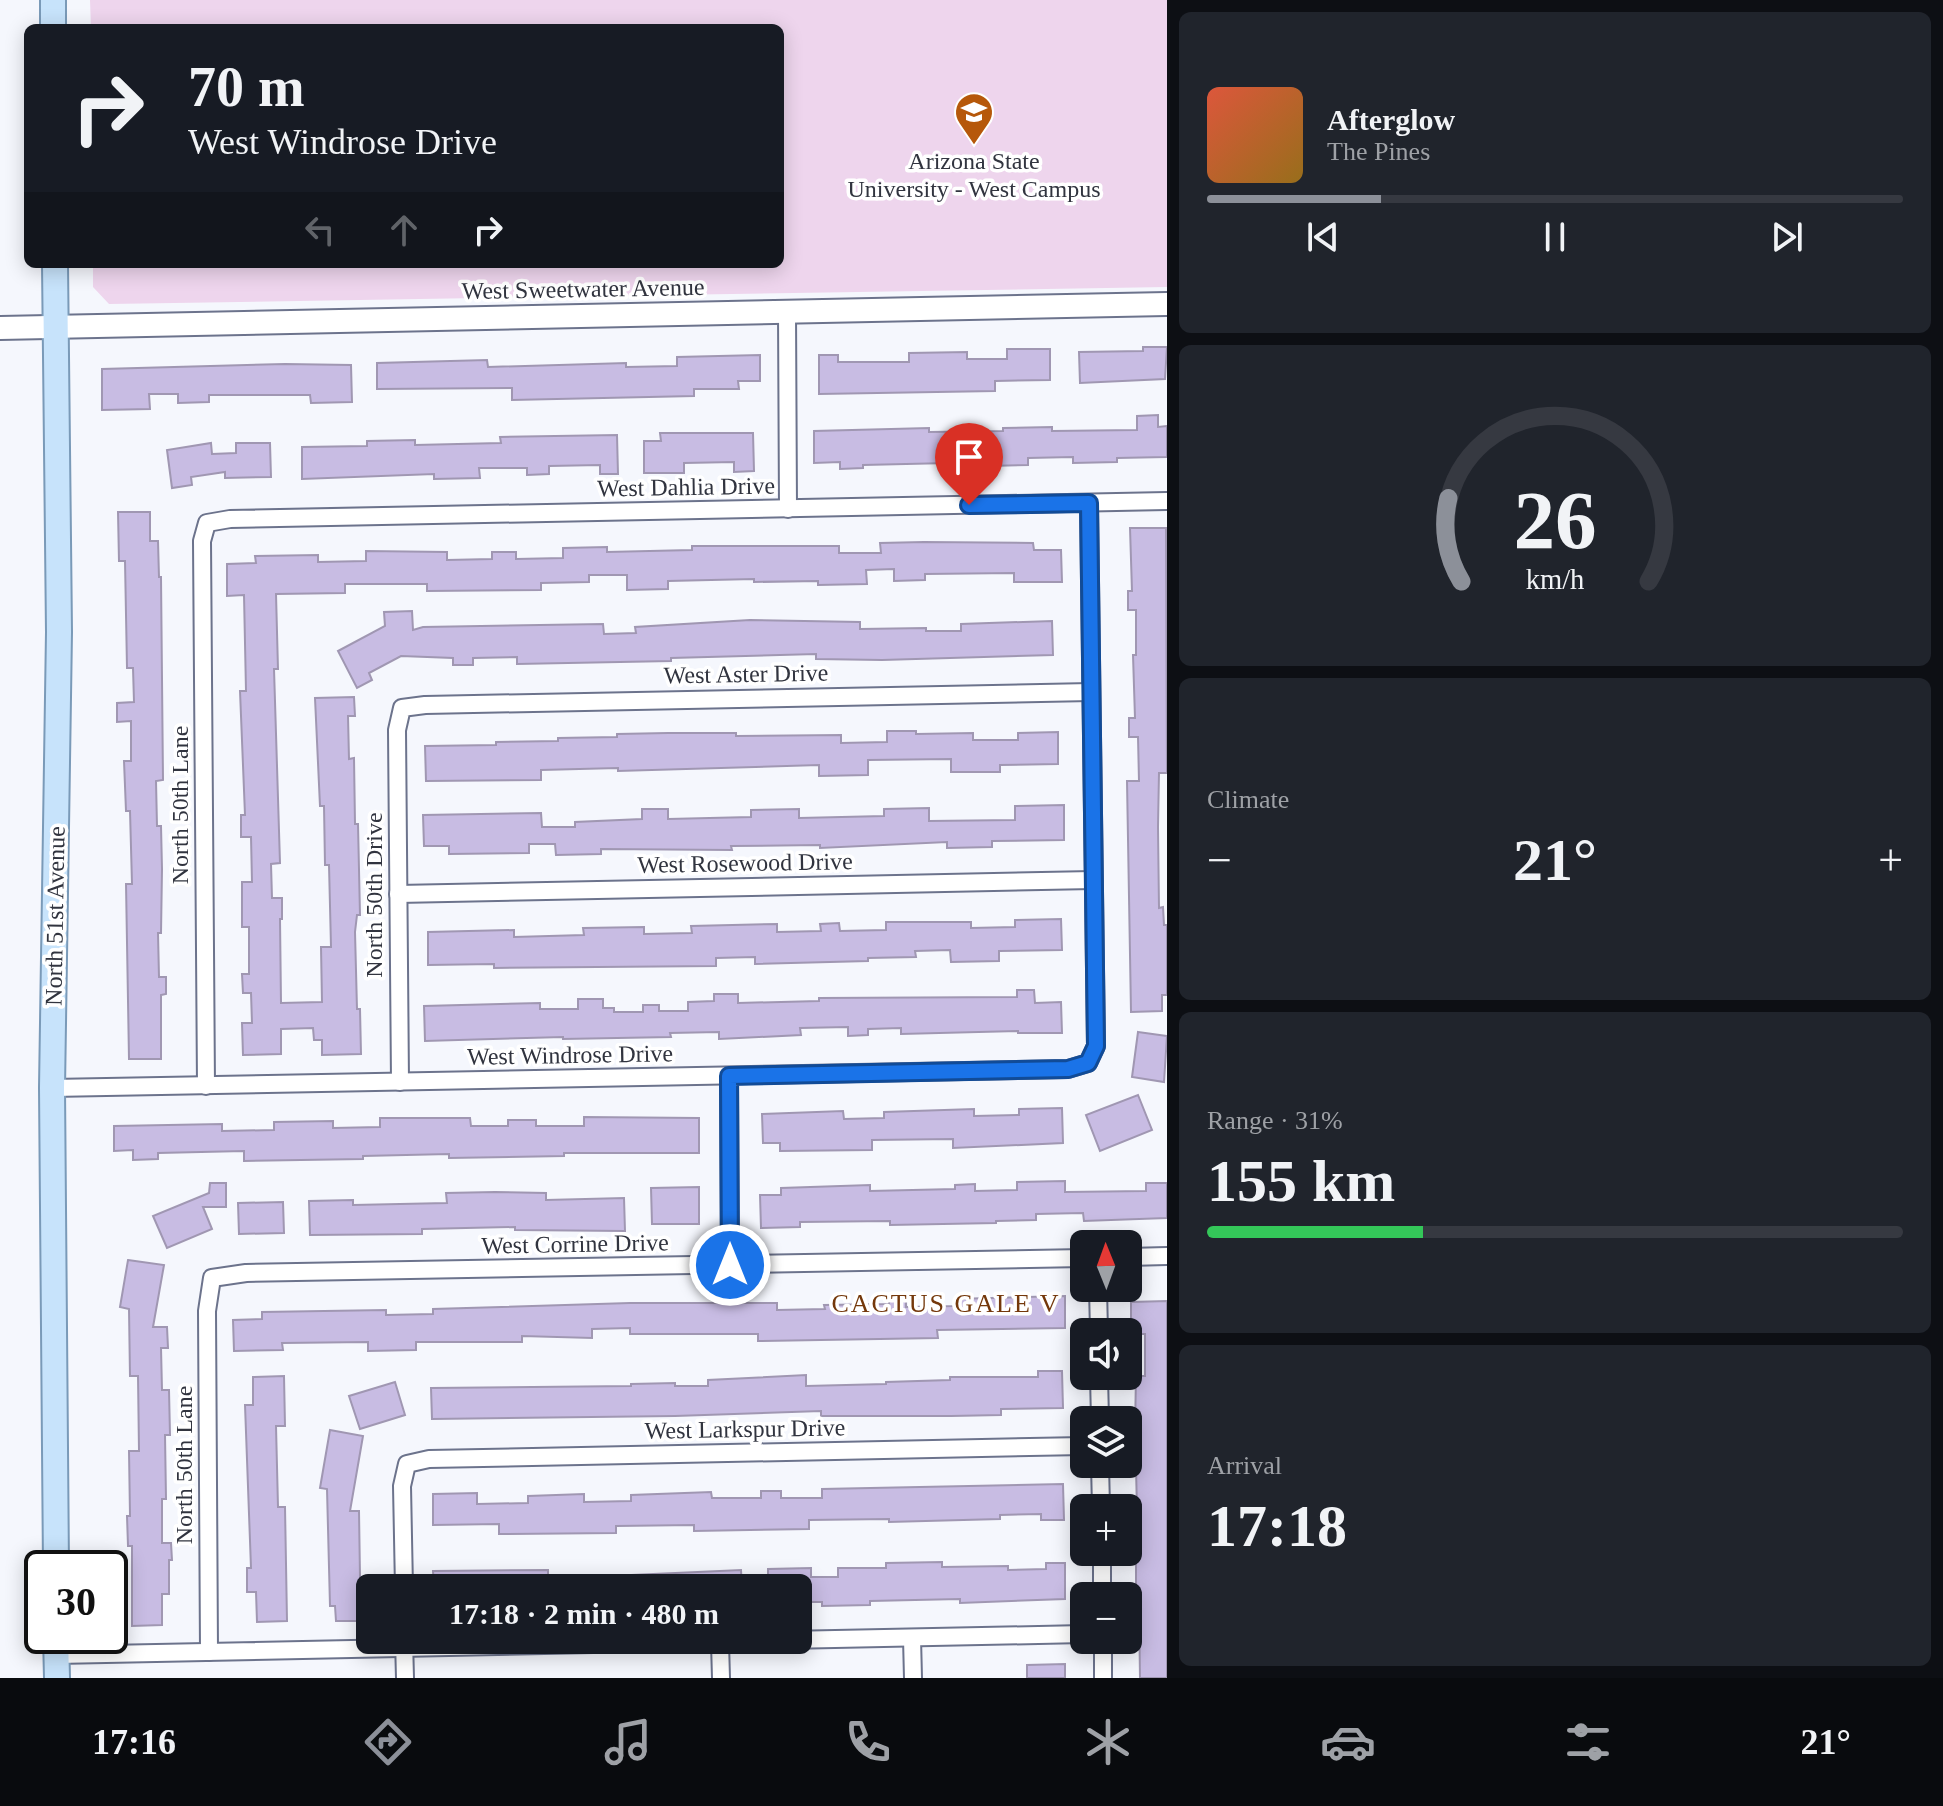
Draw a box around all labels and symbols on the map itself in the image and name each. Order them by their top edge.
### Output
school or university icon: Arizona State University - West Campus [953,91,995,146]
place label: Arizona State University - West Campus [848,148,1100,202]
street label: West Sweetwater Avenue [461,274,705,304]
pin [935,423,1003,505]
street label: West Dahlia Drive [597,472,775,502]
street label: West Aster Drive [663,660,829,688]
street label: North 50th Lane [167,726,193,884]
street label: North 50th Drive [361,812,387,978]
street label: North 51st Avenue [40,826,70,1006]
street label: West Rosewood Drive [637,848,853,878]
street label: West Windrose Drive [467,1040,673,1070]
position arrow [688,1223,772,1307]
street label: West Corrine Drive [481,1229,669,1259]
north arrow [1070,1230,1142,1302]
district label: CACTUS GALE V [831,1289,1061,1318]
street label: North 50th Lane [171,1386,197,1544]
street label: West Larkspur Drive [644,1414,846,1444]
speed limit sign: 30 [24,1550,128,1654]

